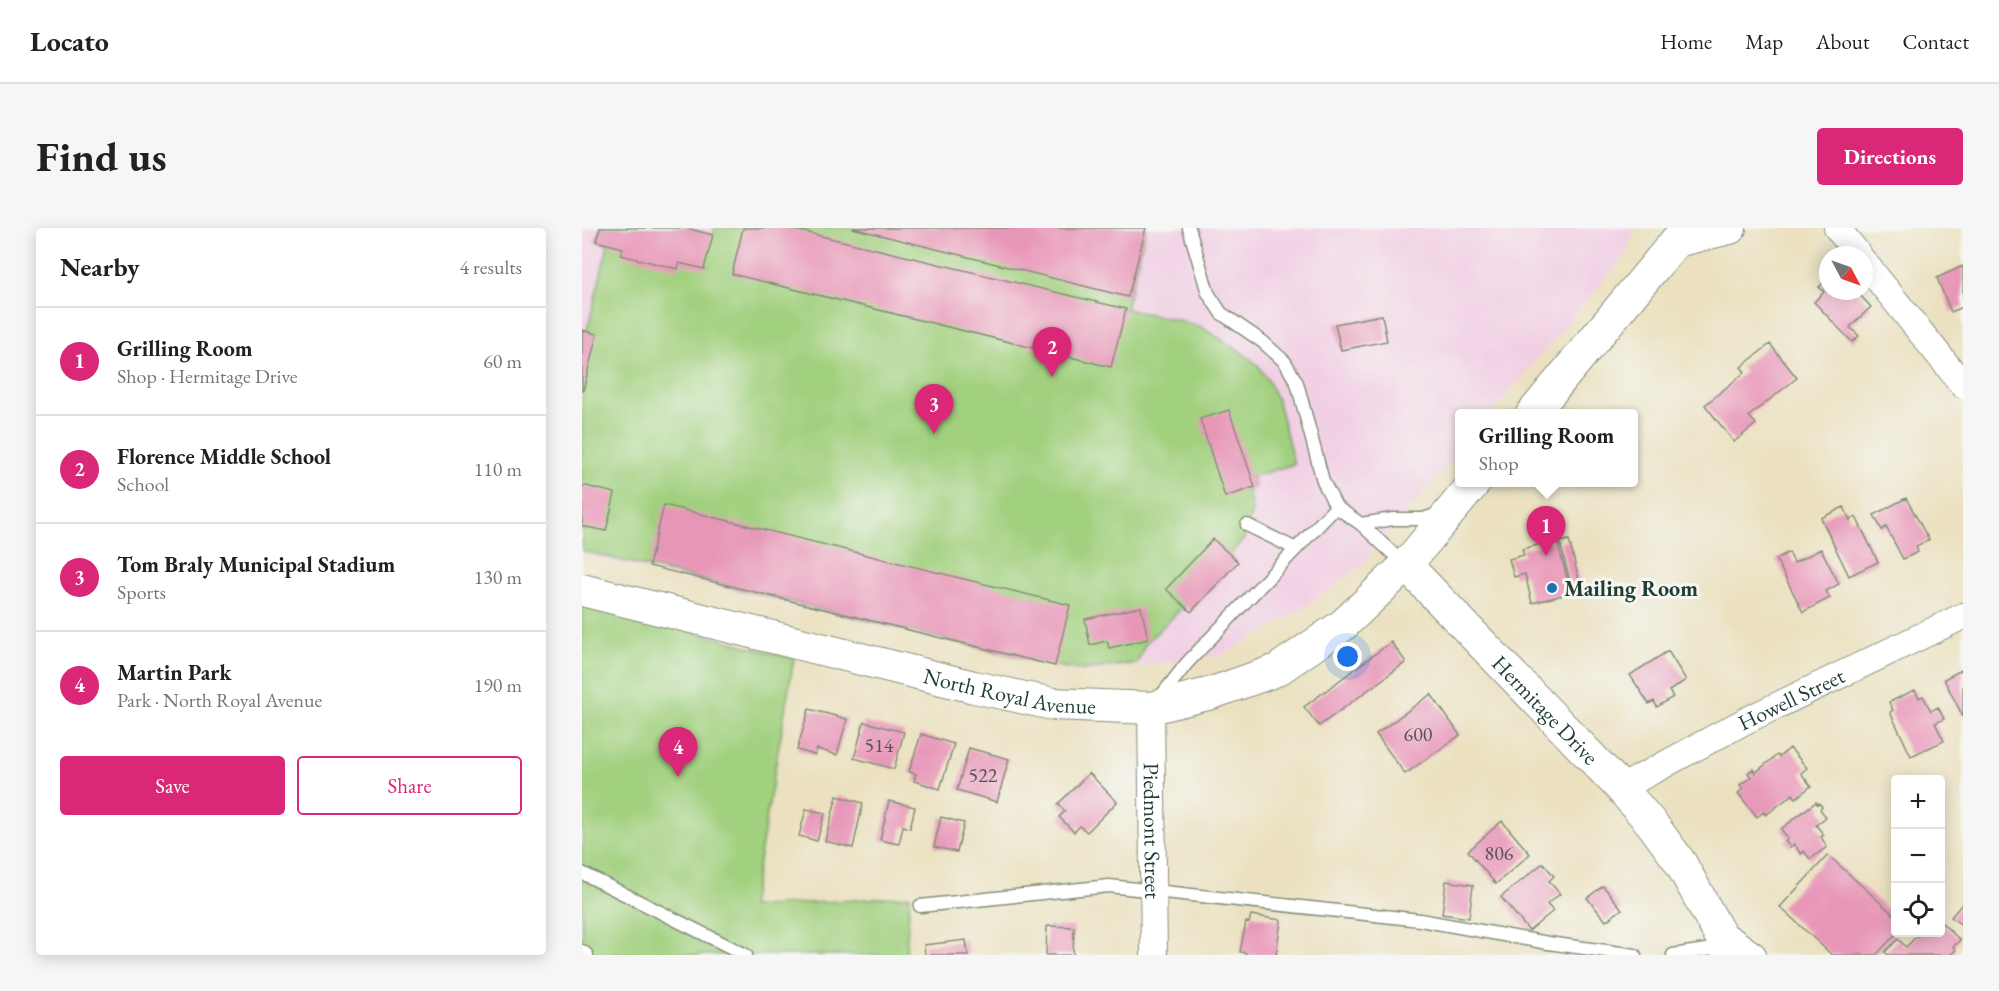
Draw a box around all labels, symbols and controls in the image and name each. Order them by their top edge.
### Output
text: Locato [30,23,109,59]
text: Home [1660,28,1712,55]
text: Map [1745,28,1783,55]
text: About [1816,28,1869,55]
text: Contact [1902,28,1969,55]
button: Directions [1817,128,1963,185]
text: Find us [36,129,167,184]
north arrow [1819,246,1873,300]
text: Nearby [60,250,140,284]
text: 4 results [459,254,522,280]
pin: 2 [1032,328,1072,377]
text: Grilling Room [117,334,252,363]
text: 1 [74,348,85,374]
text: 60 m [483,348,522,374]
text: Shop · Hermitage Drive [117,363,298,389]
pin: 3 [914,384,954,434]
popup [1455,409,1638,487]
text: Grilling Room [1479,421,1614,450]
text: Florence Middle School [117,442,331,471]
text: Shop [1479,450,1519,476]
text: 2 [74,456,85,482]
text: 110 m [474,456,522,482]
text: School [117,471,169,497]
pin: 1 [1526,506,1566,556]
text: Tom Braly Municipal Stadium [117,550,395,579]
text: 3 [74,564,85,590]
text: 130 m [474,564,522,590]
place label: Mailing Room [1564,574,1698,603]
text: Sports [117,579,166,605]
marker: Mailing Room [1545,581,1559,595]
your location [1333,642,1362,671]
street label: Hermitage Drive [1486,649,1605,771]
text: Martin Park [117,658,231,687]
street label: North Royal Avenue [921,661,1097,720]
street label: Howell Street [1733,661,1849,737]
text: 4 [74,672,85,698]
text: 190 m [474,672,522,698]
text: Park · North Royal Avenue [117,687,322,713]
house number: 600 [1404,721,1433,747]
pin: 4 [658,728,698,777]
house number: 514 [865,732,894,758]
button: Save [60,756,285,815]
button: Share [297,756,522,815]
house number: 522 [969,762,998,788]
street label: Piedmont Street [1137,763,1168,899]
map controls [1891,775,1945,937]
button: + [1891,775,1945,829]
button: − [1891,829,1945,883]
house number: 806 [1485,840,1514,866]
button: locate [1891,883,1945,937]

